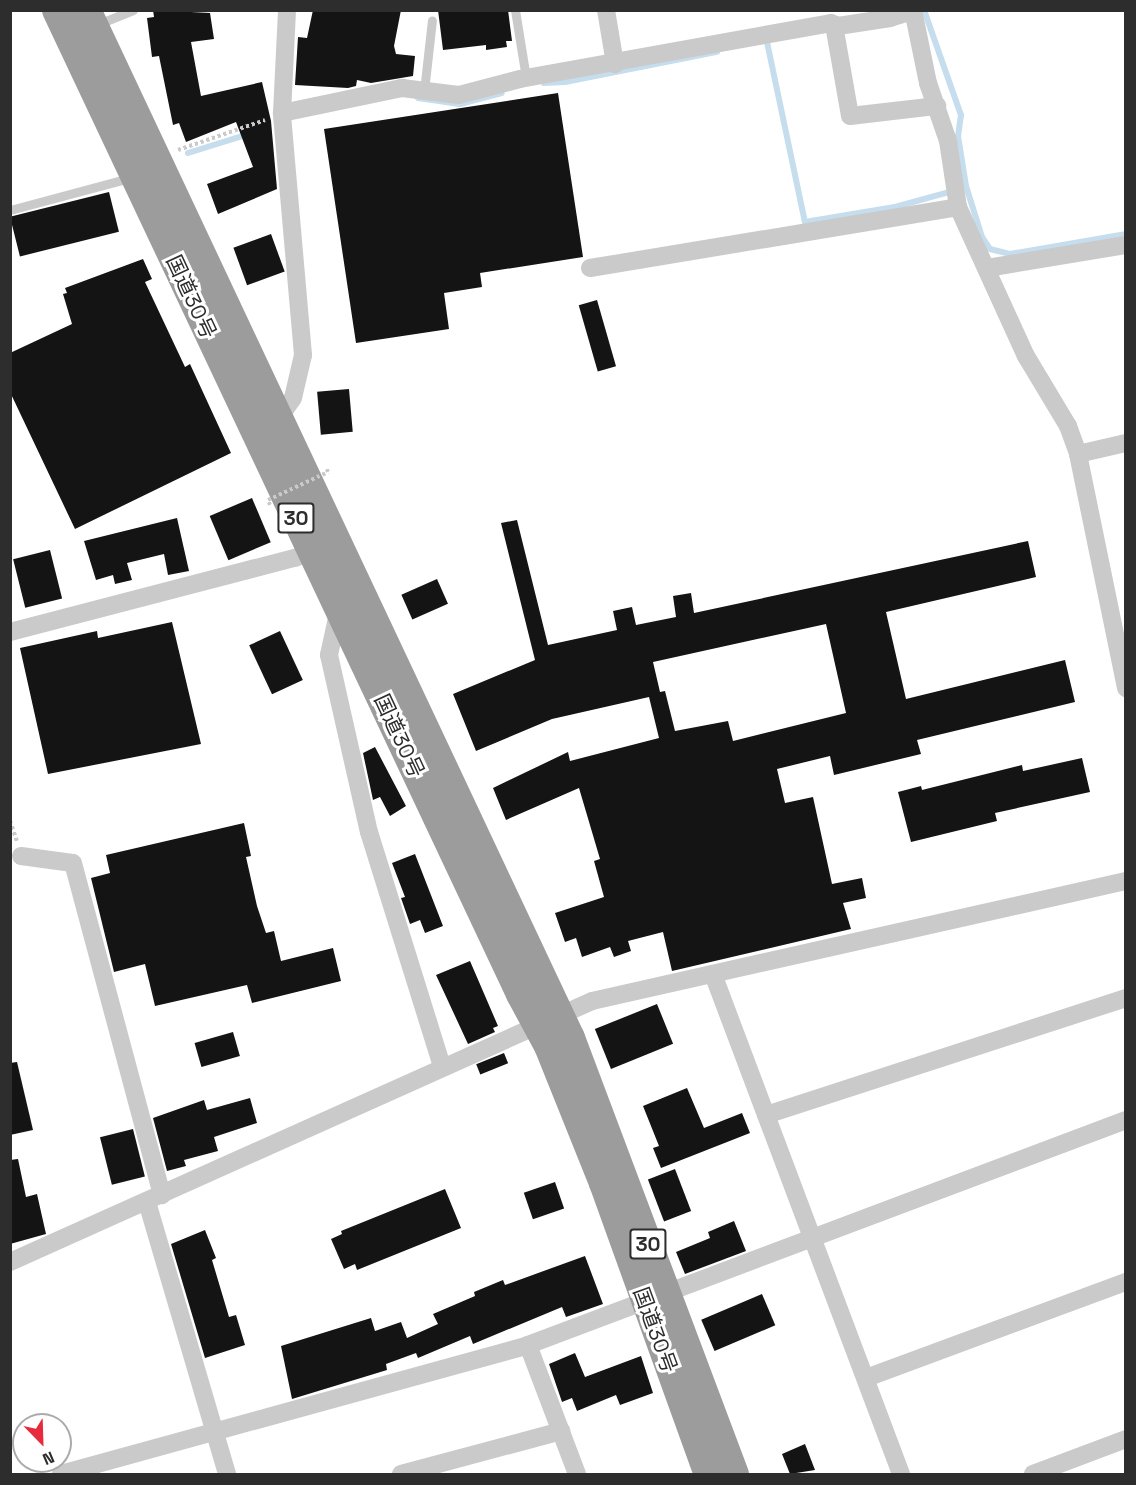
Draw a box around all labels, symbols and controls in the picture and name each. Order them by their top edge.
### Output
street label: 国道30号 [161,251,221,343]
road number: 30 [276,501,316,535]
street label: 国道30号 [369,690,429,782]
road number: 30 [628,1227,668,1261]
street label: 国道30号 [628,1284,682,1376]
north arrow [12,1413,72,1473]
text: N [39,1446,57,1470]

